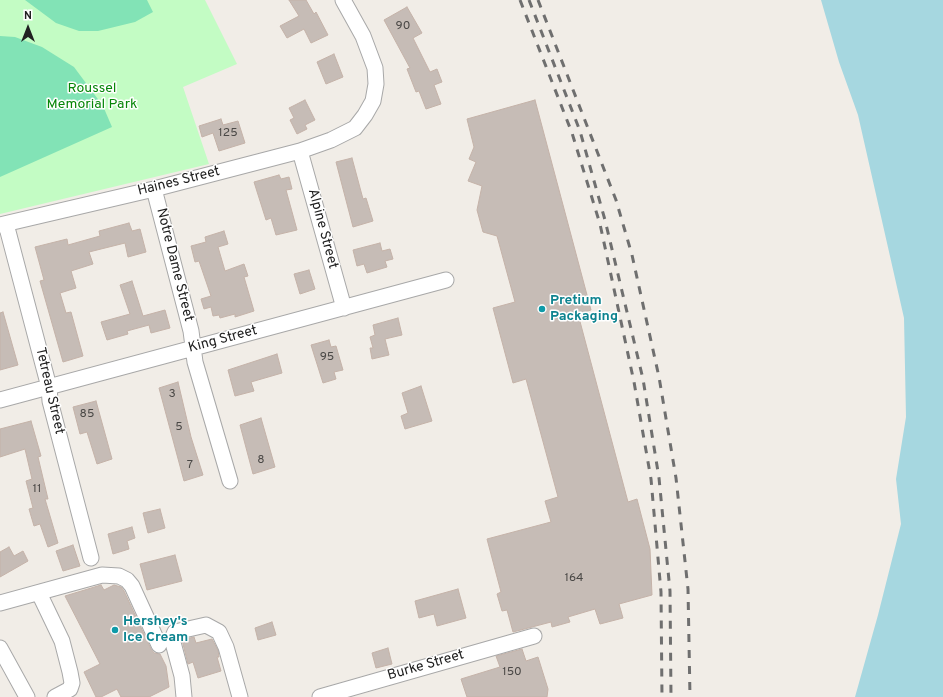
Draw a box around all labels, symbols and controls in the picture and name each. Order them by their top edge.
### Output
north arrow [8,8,48,48]
text: N [24,9,32,23]
house number: 90 [396,20,410,34]
park label: Roussel Memorial Park [47,81,137,114]
house number: 125 [218,127,238,141]
street label: Haines Street [136,164,222,200]
street label: Alpine Street [303,187,341,271]
street label: Notre Dame Street [152,206,196,324]
place label: Pretium Packaging [550,293,618,326]
marker: Pretium Packaging [537,304,547,314]
street label: King Street [187,323,259,357]
street label: Tetreau Street [31,346,67,436]
house number: 95 [320,351,334,365]
house number: 3 [168,388,176,402]
house number: 85 [80,408,94,422]
house number: 5 [175,421,183,435]
house number: 8 [257,454,265,468]
house number: 7 [187,459,193,473]
house number: 11 [33,483,41,497]
house number: 164 [564,572,584,586]
place label: Hershey's Ice Cream [123,614,188,646]
marker: Hershey's Ice Cream [110,625,120,635]
street label: Burke Street [386,647,466,685]
house number: 150 [502,666,522,680]

